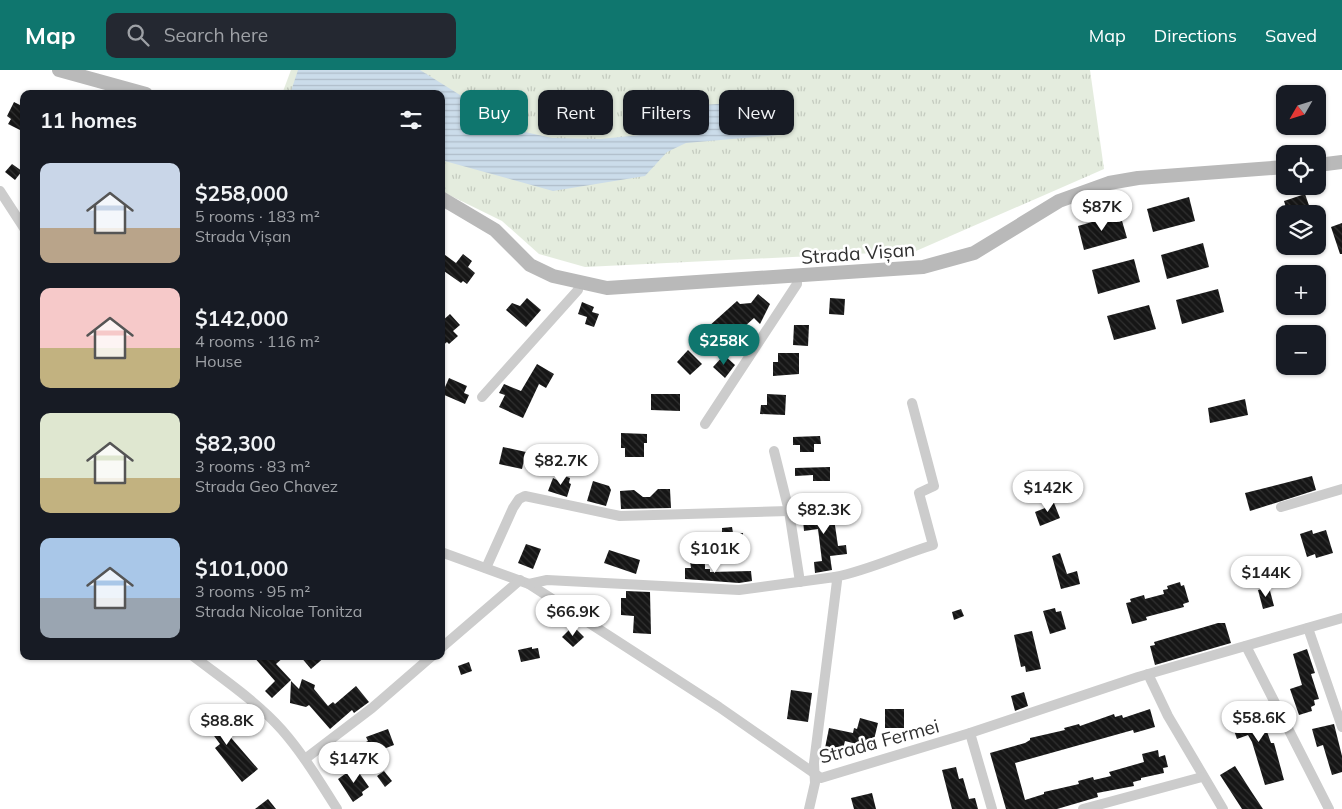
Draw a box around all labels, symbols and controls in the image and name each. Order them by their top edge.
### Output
search box [106,13,456,58]
text: Map [25,20,76,50]
icon: search [124,21,152,49]
text: Search here [164,23,268,47]
text: Map [1089,24,1126,47]
text: Directions [1154,24,1237,47]
text: Saved [1265,24,1317,47]
north arrow [1276,85,1326,135]
map controls [1276,85,1326,375]
chip: Buy [460,90,528,135]
chip: Rent [538,90,613,135]
chip: Filters [623,90,709,135]
chip: New [719,90,794,135]
icon: filters [397,106,425,134]
text: 11 homes [40,107,137,133]
button: locate [1276,145,1326,195]
text: $258,000 [195,180,288,206]
icon: home [80,183,140,243]
pin: $87K [1072,190,1132,232]
text: $87K [1082,196,1122,216]
button: layers [1276,205,1326,255]
text: 5 rooms · 183 m² [195,206,320,226]
text: Strada Vișan [195,226,291,246]
street label: Strada Vișan [800,237,916,270]
button: + [1276,265,1326,315]
text: $142,000 [195,305,288,331]
icon: home [80,308,140,368]
pin: $258K [689,324,759,366]
button: − [1276,325,1326,375]
text: $258K [699,330,749,350]
text: 4 rooms · 116 m² [195,331,320,351]
text: House [195,351,242,371]
text: $82,300 [195,430,276,456]
icon: home [80,433,140,493]
pin: $82.7K [520,444,602,486]
text: $82.7K [534,450,588,470]
text: 3 rooms · 83 m² [195,456,310,476]
pin: $142K [1013,470,1083,513]
text: Strada Geo Chavez [195,476,338,496]
text: $142K [1023,477,1073,497]
pin: $82.3K [783,492,865,535]
text: $82.3K [797,499,851,519]
pin: $101K [680,532,750,574]
text: $101K [690,538,740,558]
text: $101,000 [195,555,288,581]
pin: $144K [1231,556,1301,598]
icon: home [80,558,140,618]
text: $144K [1241,562,1291,582]
text: 3 rooms · 95 m² [195,581,310,601]
pin: $66.9K [532,594,614,637]
text: Strada Nicolae Tonitza [195,601,362,621]
text: $66.9K [546,601,600,621]
pin: $58.6K [1218,700,1300,743]
pin: $88.8K [186,704,268,746]
text: $58.6K [1232,707,1286,727]
text: $88.8K [200,710,254,730]
street label: Strada Fermei [816,713,942,769]
pin: $147K [319,742,389,784]
text: $147K [329,748,379,768]

